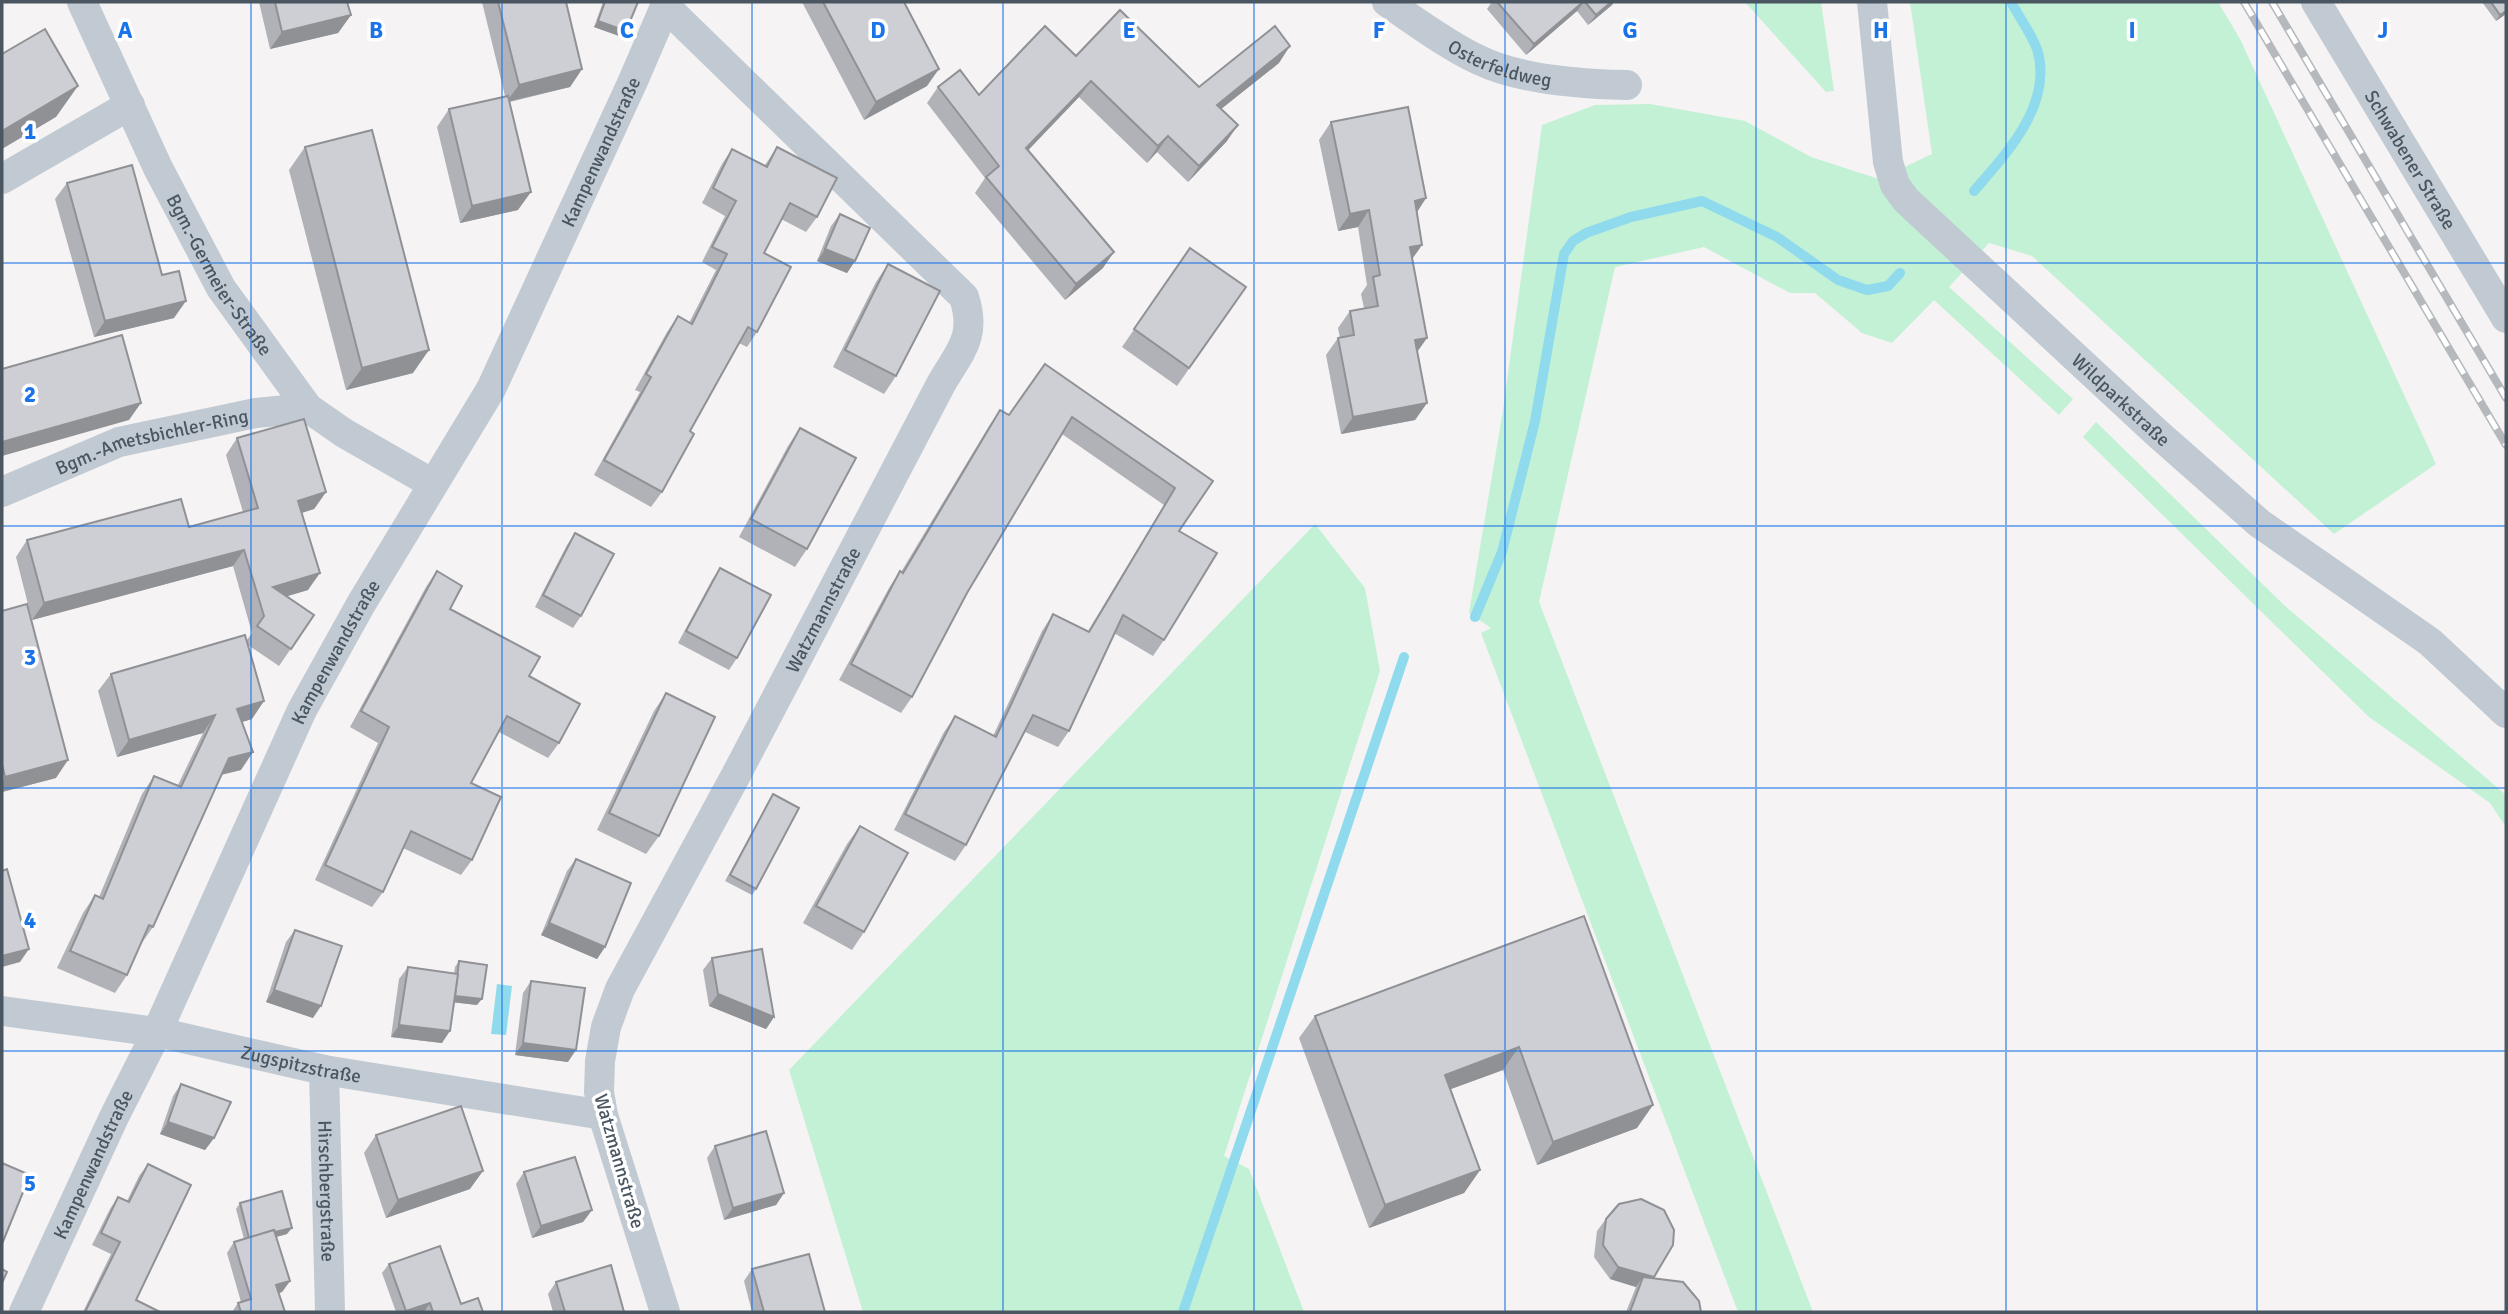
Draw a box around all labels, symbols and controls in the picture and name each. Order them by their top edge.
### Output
text: A [118,16,133,45]
text: B [369,16,383,45]
text: C [620,16,634,45]
text: D [870,16,886,45]
text: E [1122,16,1136,45]
text: F [1373,16,1385,45]
text: G [1622,16,1638,45]
text: H [1873,16,1889,45]
text: I [2128,16,2136,45]
text: J [2378,16,2388,45]
street label: Osterfeldweg [1443,35,1553,93]
street label: Kampenwandstraße [556,73,646,231]
street label: Schwabener Straße [2359,86,2461,234]
text: 1 [24,117,36,146]
street label: Bgm.-Germeier-Straße [161,190,277,361]
street label: Wildparkstraße [2066,349,2175,452]
text: 2 [24,380,36,409]
street label: Bgm.-Ametsbichler-Ring [52,404,250,481]
street label: Watzmannstraße [781,543,866,677]
street label: Kampenwandstraße [286,575,386,728]
text: 3 [24,643,36,672]
text: 4 [24,906,36,935]
street label: Zugspitzstraße [238,1040,363,1089]
street label: Kampenwandstraße [48,1086,139,1243]
street label: Watzmannstraße [588,1091,650,1231]
street label: Hirschbergstraße [312,1120,340,1262]
text: 5 [24,1169,36,1198]

